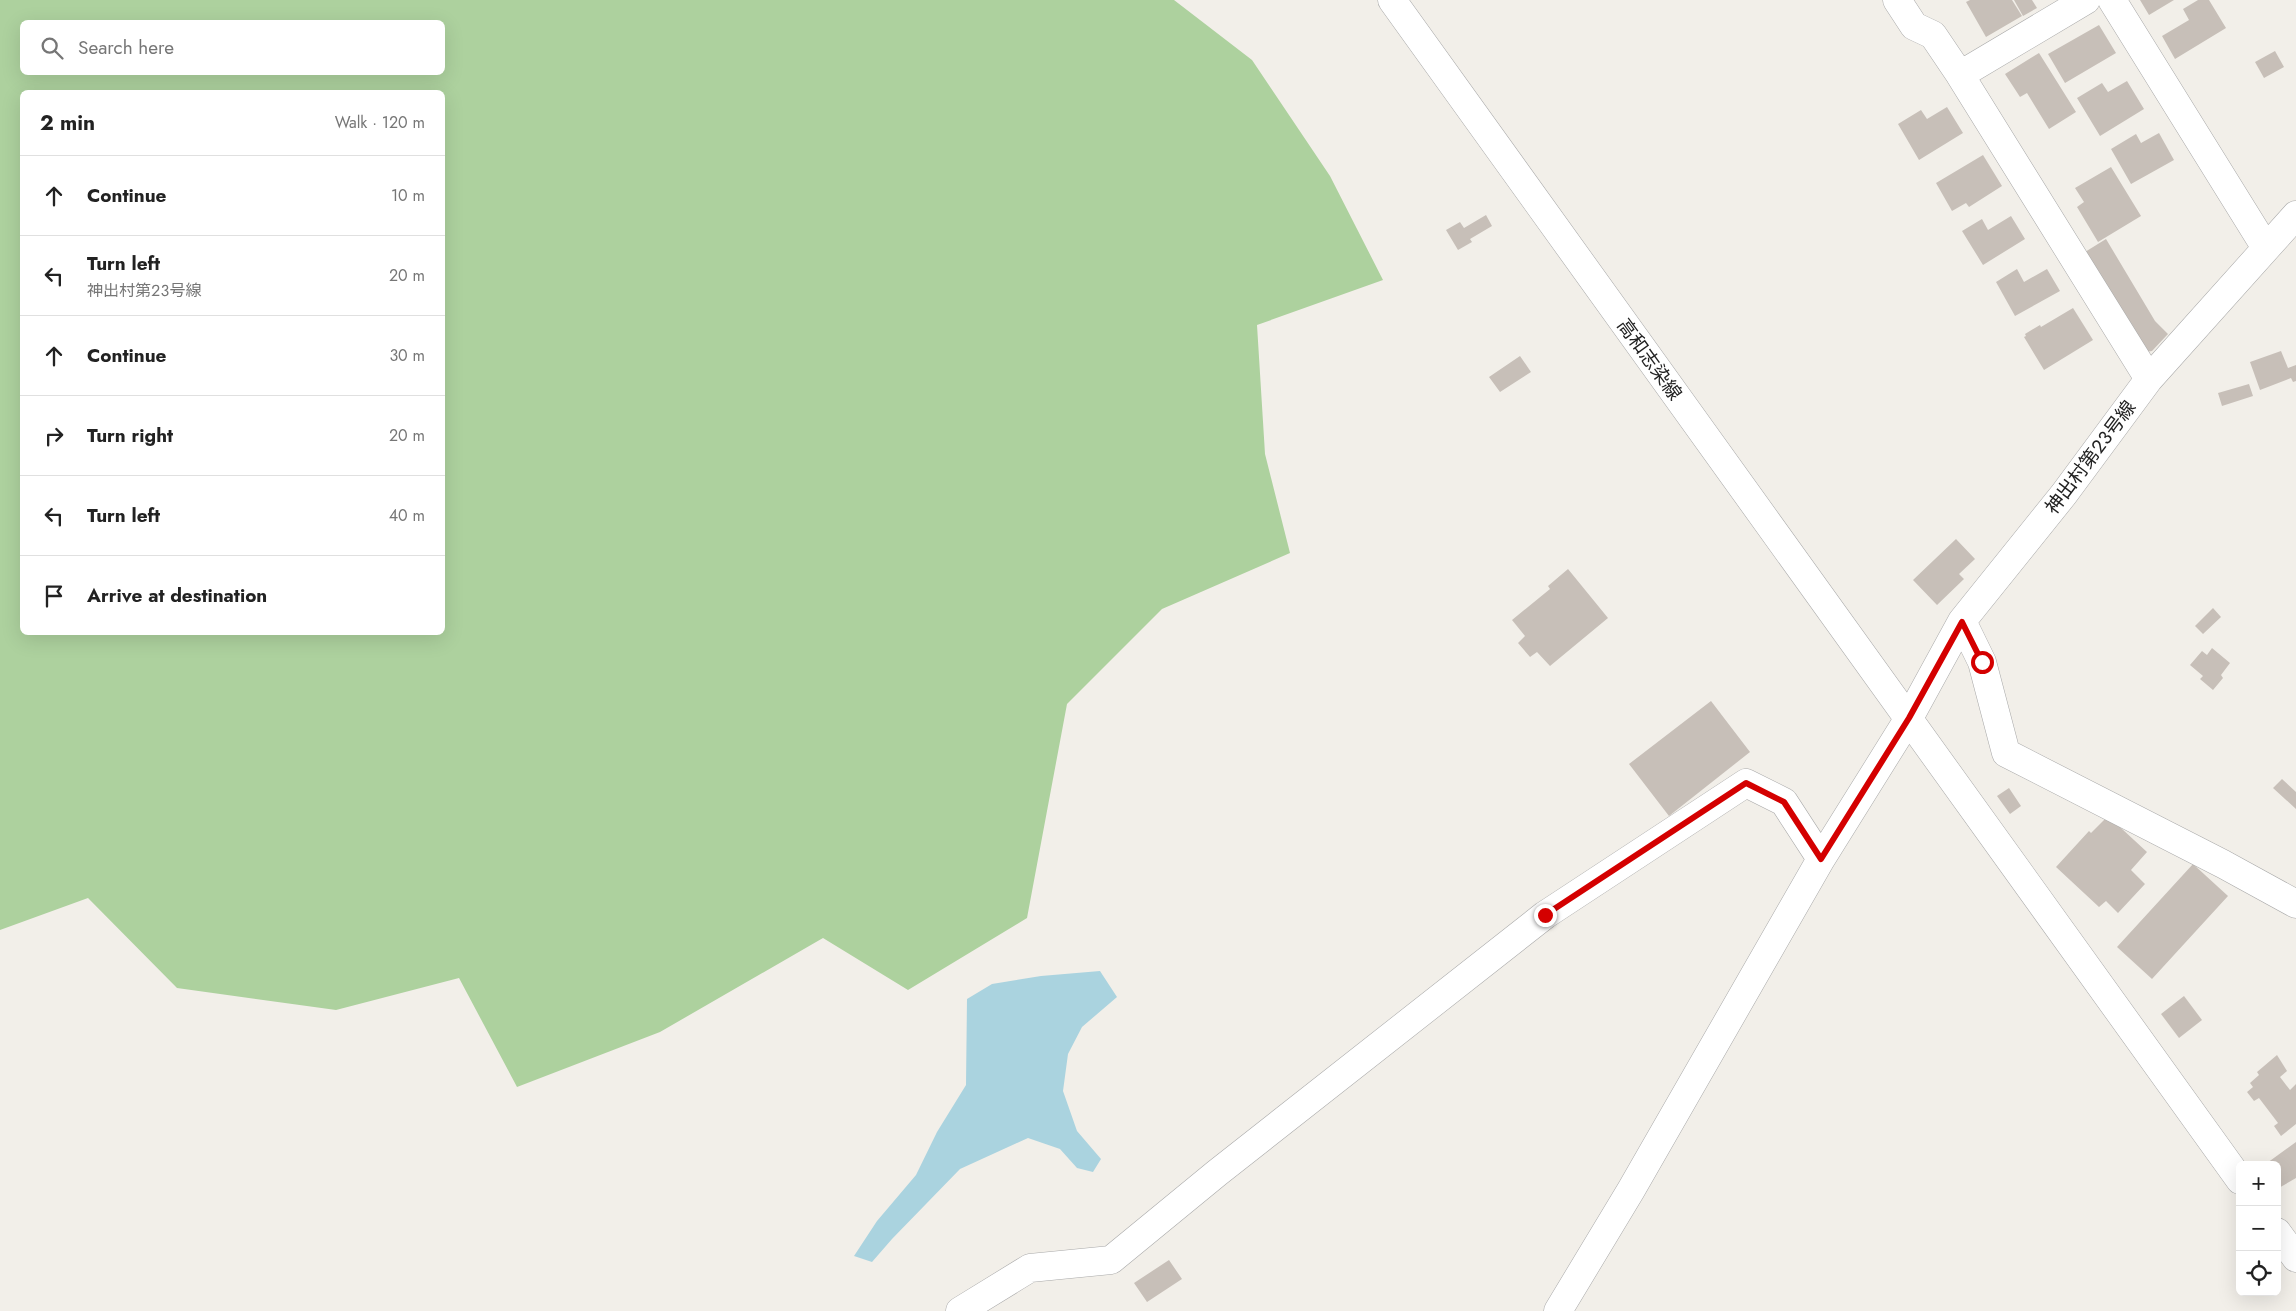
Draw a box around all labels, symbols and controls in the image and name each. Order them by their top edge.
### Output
search box [20,20,445,75]
icon: search [38,34,66,62]
text: Search here [78,34,174,61]
text: 2 min [40,108,95,138]
text: Walk · 120 m [335,111,425,134]
icon: ahead [40,182,68,210]
text: Continue [87,182,166,209]
text: 10 m [391,184,425,207]
text: Turn left [87,250,160,277]
icon: left [40,262,68,290]
text: 20 m [389,264,425,287]
text: 神出村第２３号線 [87,279,202,302]
street label: 高和志染線 [1611,313,1688,406]
icon: ahead [40,342,68,370]
text: Continue [87,342,166,369]
text: 30 m [389,344,425,367]
street label: 神出村第２３号線 [2039,395,2142,520]
icon: right [40,422,68,450]
text: Turn right [87,422,173,449]
text: 20 m [389,424,425,447]
icon: left [40,502,68,530]
text: Turn left [87,502,160,529]
text: 40 m [389,504,425,527]
icon: arrive [40,582,68,610]
text: Arrive at destination [87,582,267,609]
route start [1971,651,1994,674]
route end [1534,904,1557,927]
map controls [2236,1161,2281,1296]
button: + [2236,1161,2281,1206]
button: − [2236,1206,2281,1251]
button: locate [2236,1251,2281,1296]

